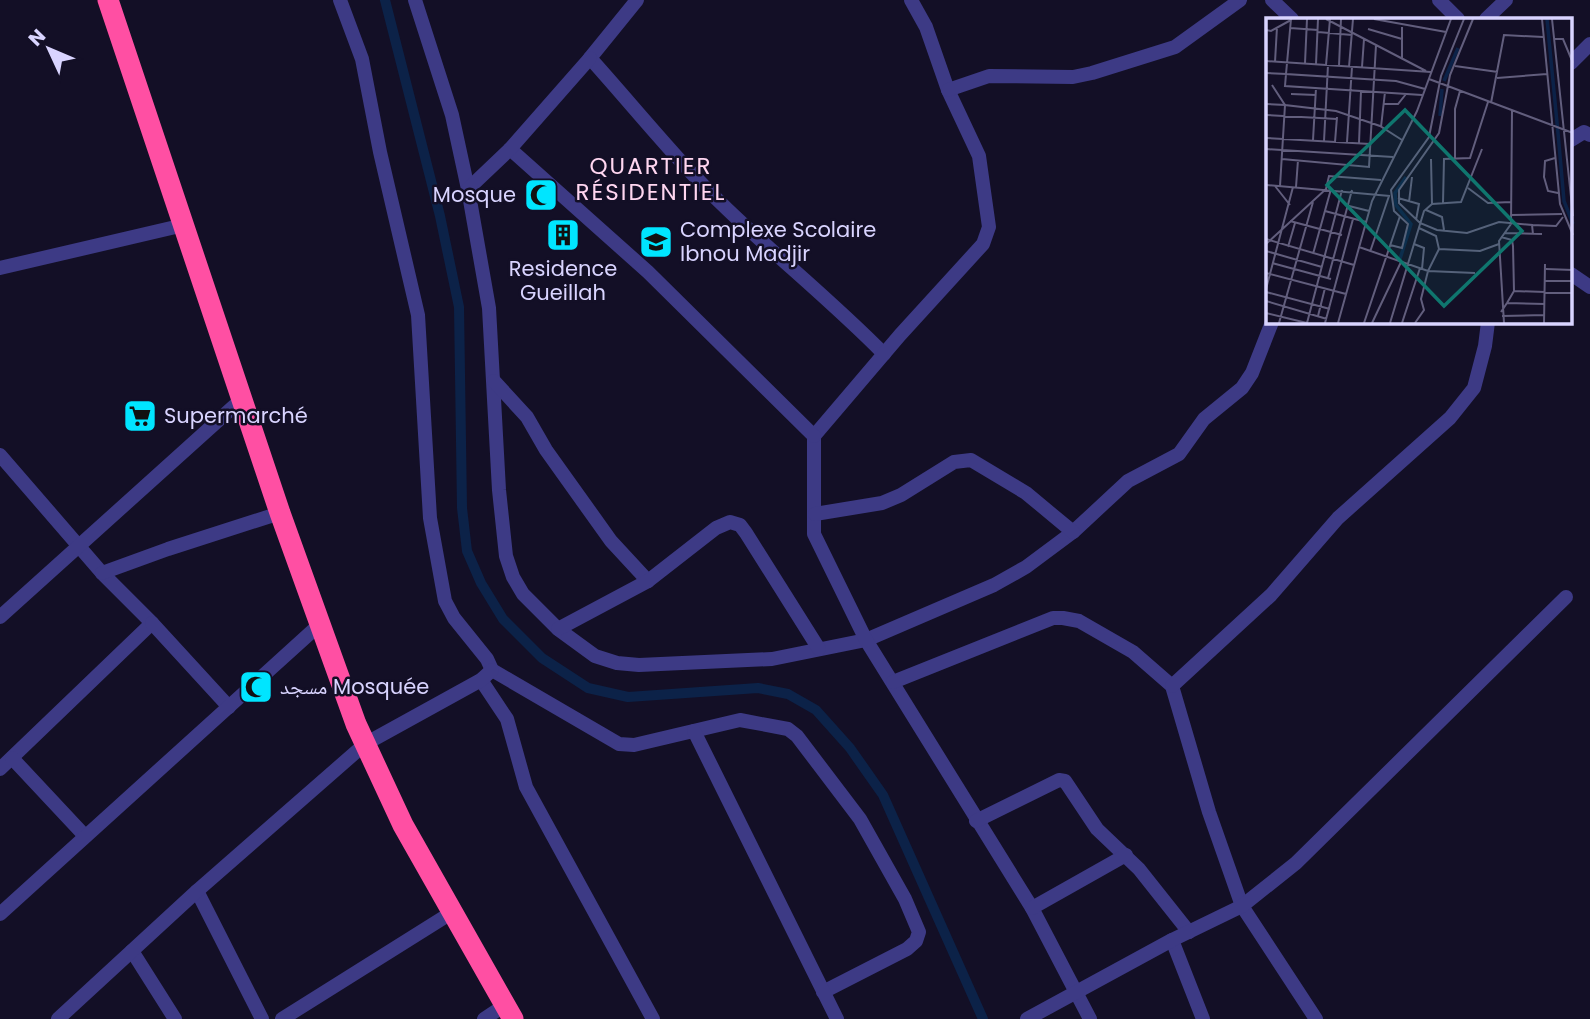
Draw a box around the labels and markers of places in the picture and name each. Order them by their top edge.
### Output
mosque icon: Mosque [522,176,560,214]
place label: Mosque [433,180,516,209]
place label: Complexe Scolaire Ibnou Madjir [680,215,876,268]
building icon: Residence Gueillah [544,216,582,254]
school or university icon: Complexe Scolaire Ibnou Madjir [637,223,675,261]
place label: Residence Gueillah [509,254,617,307]
supermarket icon: Supermarché [121,397,159,435]
place label: Supermarché [164,401,308,430]
mosque icon: مسجد Mosquée [237,668,275,706]
place label: مسجد Mosquée [280,672,429,701]

